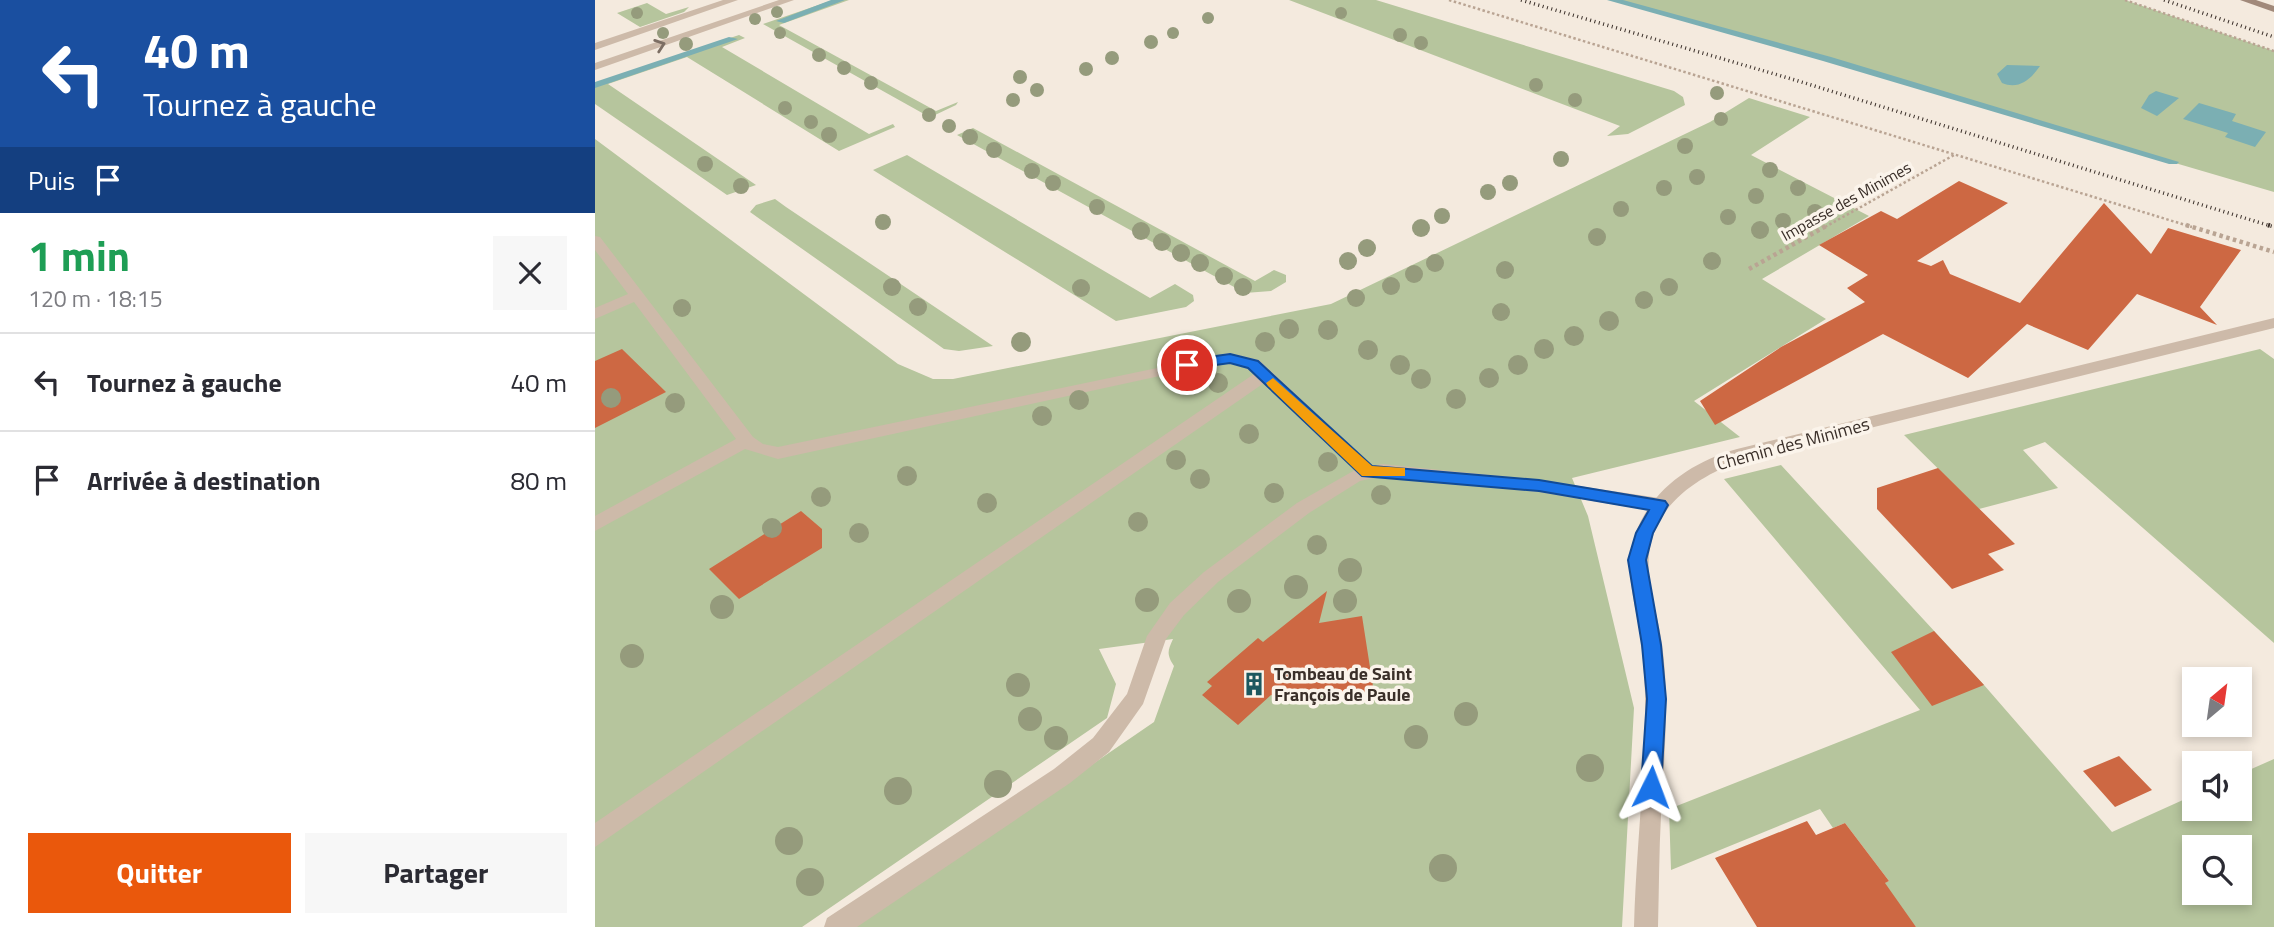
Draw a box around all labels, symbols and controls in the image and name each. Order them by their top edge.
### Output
text: 40 m [143,12,250,87]
icon: left [28,28,119,119]
one-way arrow [653,39,665,53]
text: Tournez à gauche [143,80,377,128]
street label: Impasse des Minimes [1776,155,1916,247]
text: Puis [28,161,75,200]
icon: arrive [89,161,127,199]
text: 1 min [28,223,130,287]
button: close [493,236,567,310]
text: 120 m · 18:15 [28,281,163,316]
pin [1157,335,1217,395]
icon: arrive [1168,346,1206,384]
icon: left [28,363,66,401]
text: Tournez à gauche [87,363,282,402]
text: 40 m [510,363,567,402]
street label: Chemin des Minimes [1713,410,1872,477]
icon: arrive [28,461,66,499]
text: Arrivée à destination [87,461,321,500]
text: 80 m [510,461,567,500]
place label: Tombeau de Saint François de Paule [1274,660,1413,708]
north arrow [2182,667,2252,737]
map controls [2182,667,2252,905]
building icon: Tombeau de Saint François de Paule [1240,670,1268,698]
position arrow [1614,750,1688,824]
button: sound [2182,751,2252,821]
button: Quitter [28,833,291,913]
button: Partager [305,833,567,913]
button: search [2182,835,2252,905]

